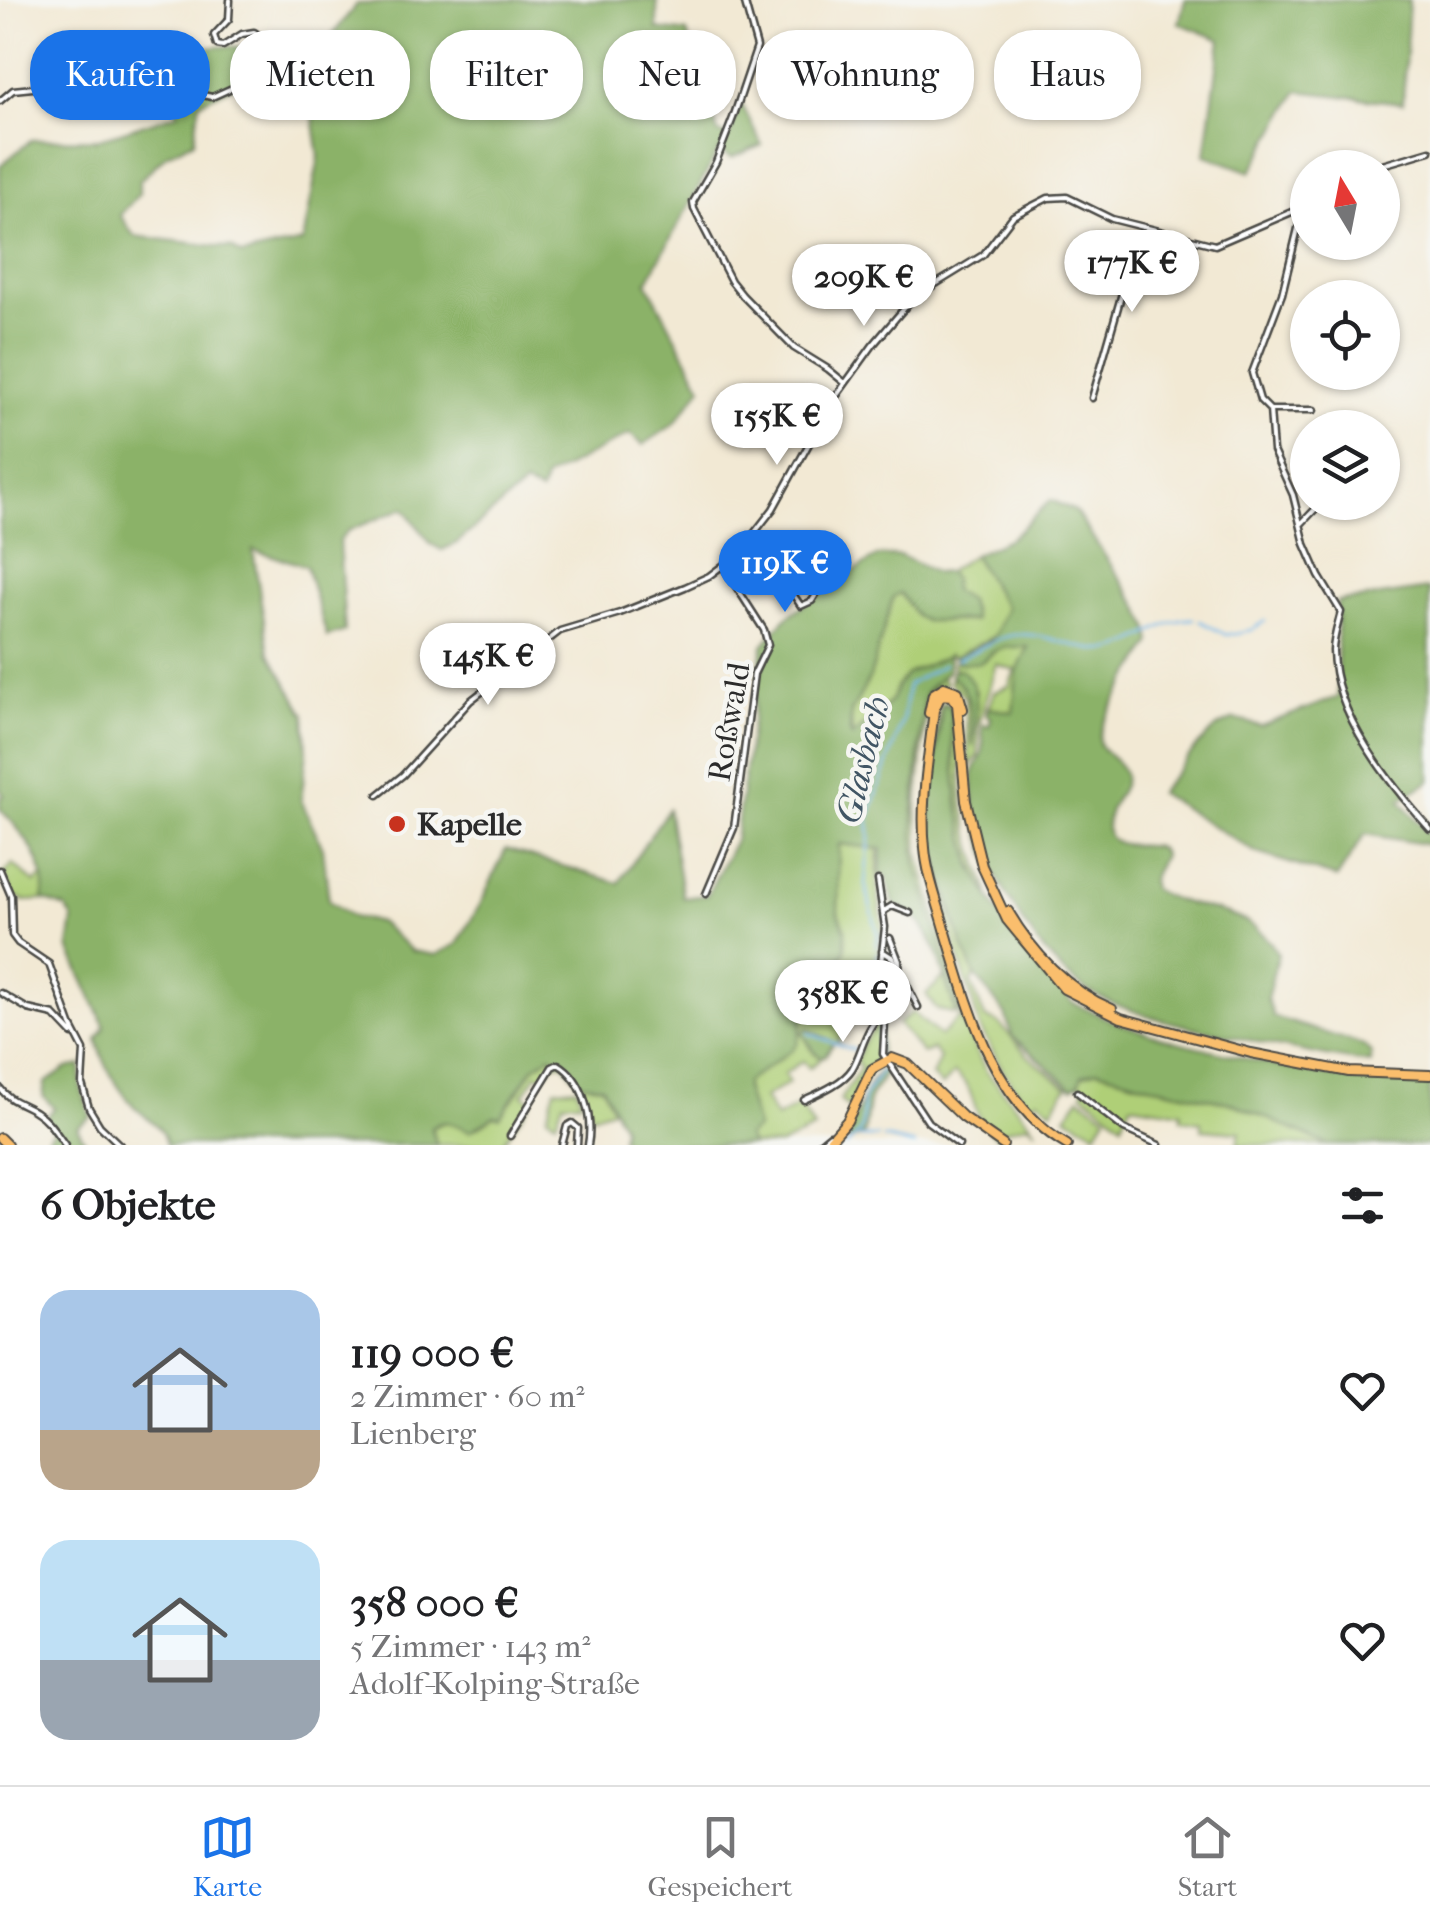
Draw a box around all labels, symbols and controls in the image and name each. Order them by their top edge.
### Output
chip: Kaufen [30,30,210,120]
chip: Mieten [230,30,410,120]
chip: Filter [430,30,583,120]
chip: Neu [603,30,736,120]
chip: Wohnung [756,30,974,120]
chip: Haus [994,30,1141,120]
north arrow [1290,150,1400,260]
map controls [1290,150,1400,520]
pin: 177K € [1051,230,1213,315]
pin: 209K € [783,244,945,329]
text: 177K € [1086,244,1178,281]
text: 209K € [814,258,914,295]
button: locate [1290,280,1400,390]
pin: 155K € [696,383,858,468]
text: 155K € [733,397,821,434]
button: layers [1290,410,1400,520]
pin: 119K € [704,530,866,615]
text: 119K € [741,544,829,581]
pin: 145K € [407,623,569,708]
text: 145K € [442,637,534,674]
street label: Roßwald [700,659,758,784]
water label: Glasbach [827,692,899,828]
place label: Kapelle [417,806,522,843]
marker: Kapelle [386,813,408,835]
pin: 358K € [762,960,924,1045]
text: 358K € [797,974,889,1011]
icon: filters [1335,1178,1390,1233]
text: 6 Objekte [40,1181,216,1230]
text: 119 000 € [350,1329,515,1378]
icon: home [120,1330,240,1450]
icon: heart [1335,1363,1390,1418]
text: 2 Zimmer · 60 m² [350,1378,585,1415]
text: Lienberg [350,1415,476,1452]
text: 358 000 € [350,1579,519,1628]
icon: home [120,1580,240,1700]
icon: heart [1335,1613,1390,1668]
text: 5 Zimmer · 143 m² [350,1628,590,1665]
text: Adolf-Kolping-Straße [350,1665,640,1702]
tab: Karte [193,1810,262,1903]
tab: Gespeichert [648,1810,792,1903]
tab: Start [1178,1810,1237,1903]

